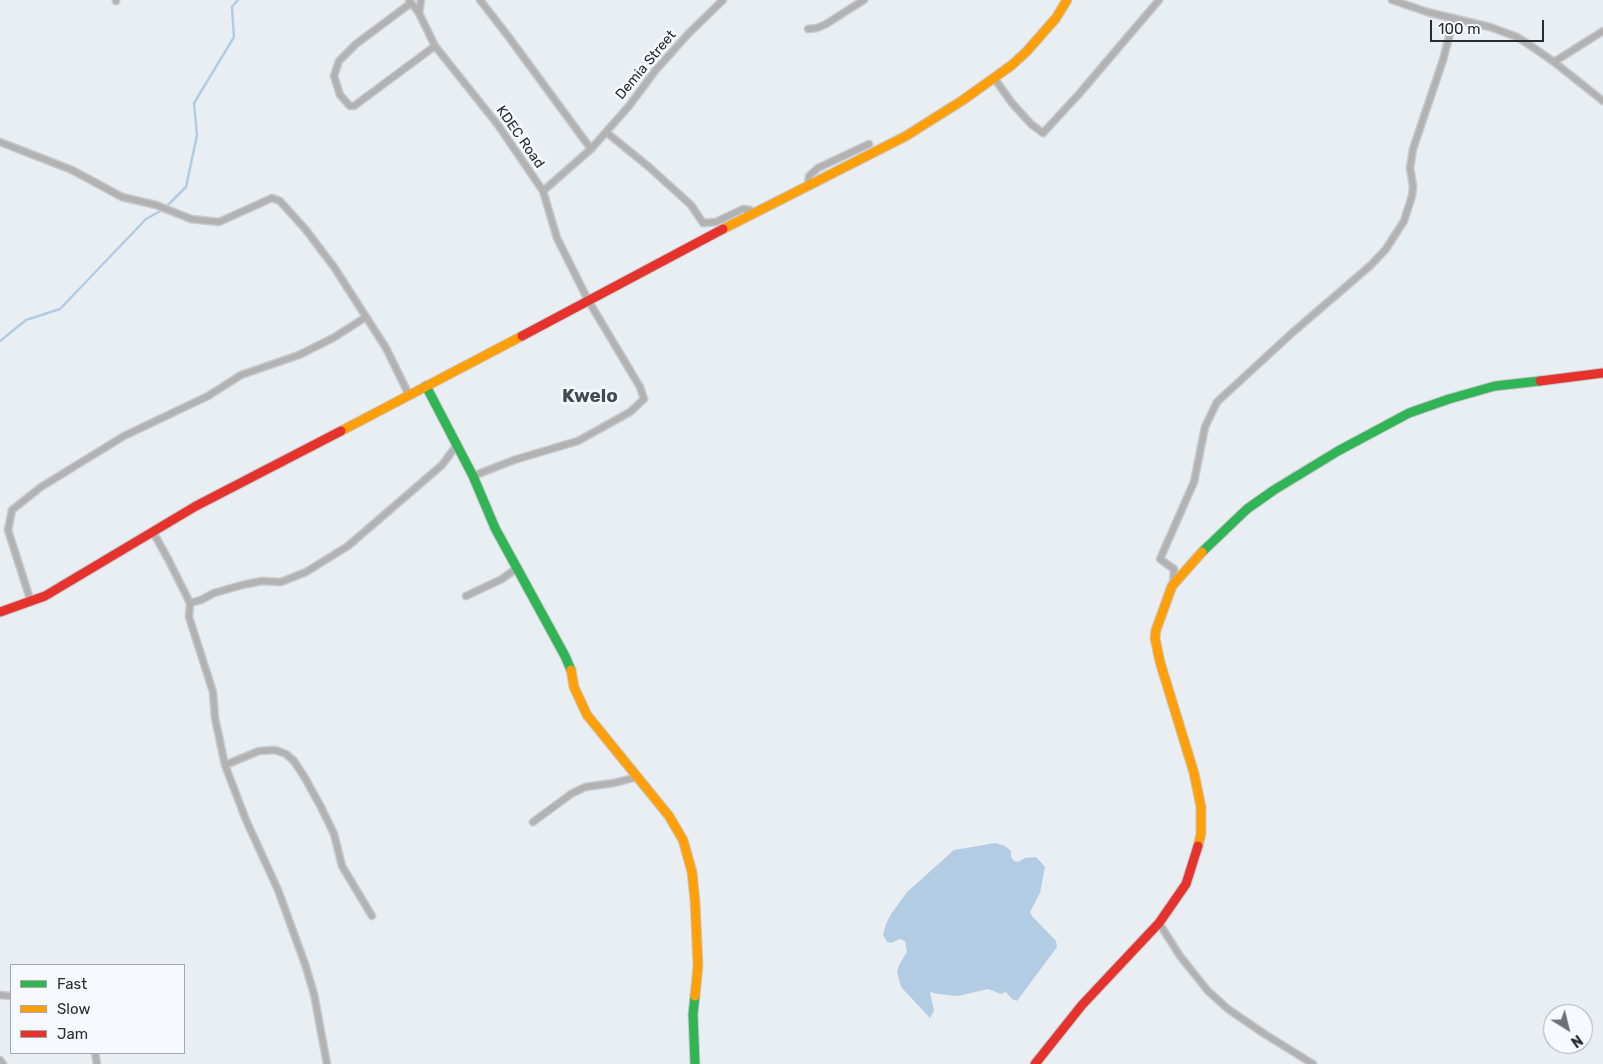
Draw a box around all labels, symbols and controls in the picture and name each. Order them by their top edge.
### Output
scale bar [1433,10,1547,42]
text: 100 m [1438,20,1480,38]
street label: Demia Street [612,27,680,103]
street label: KDEC Road [492,103,548,171]
district label: Kwelo [562,386,618,408]
legend [10,964,185,1054]
text: Fast [57,975,87,993]
text: Slow [57,1000,90,1018]
north arrow [1543,1004,1593,1054]
text: Jam [57,1025,88,1043]
text: N [1567,1031,1586,1051]

